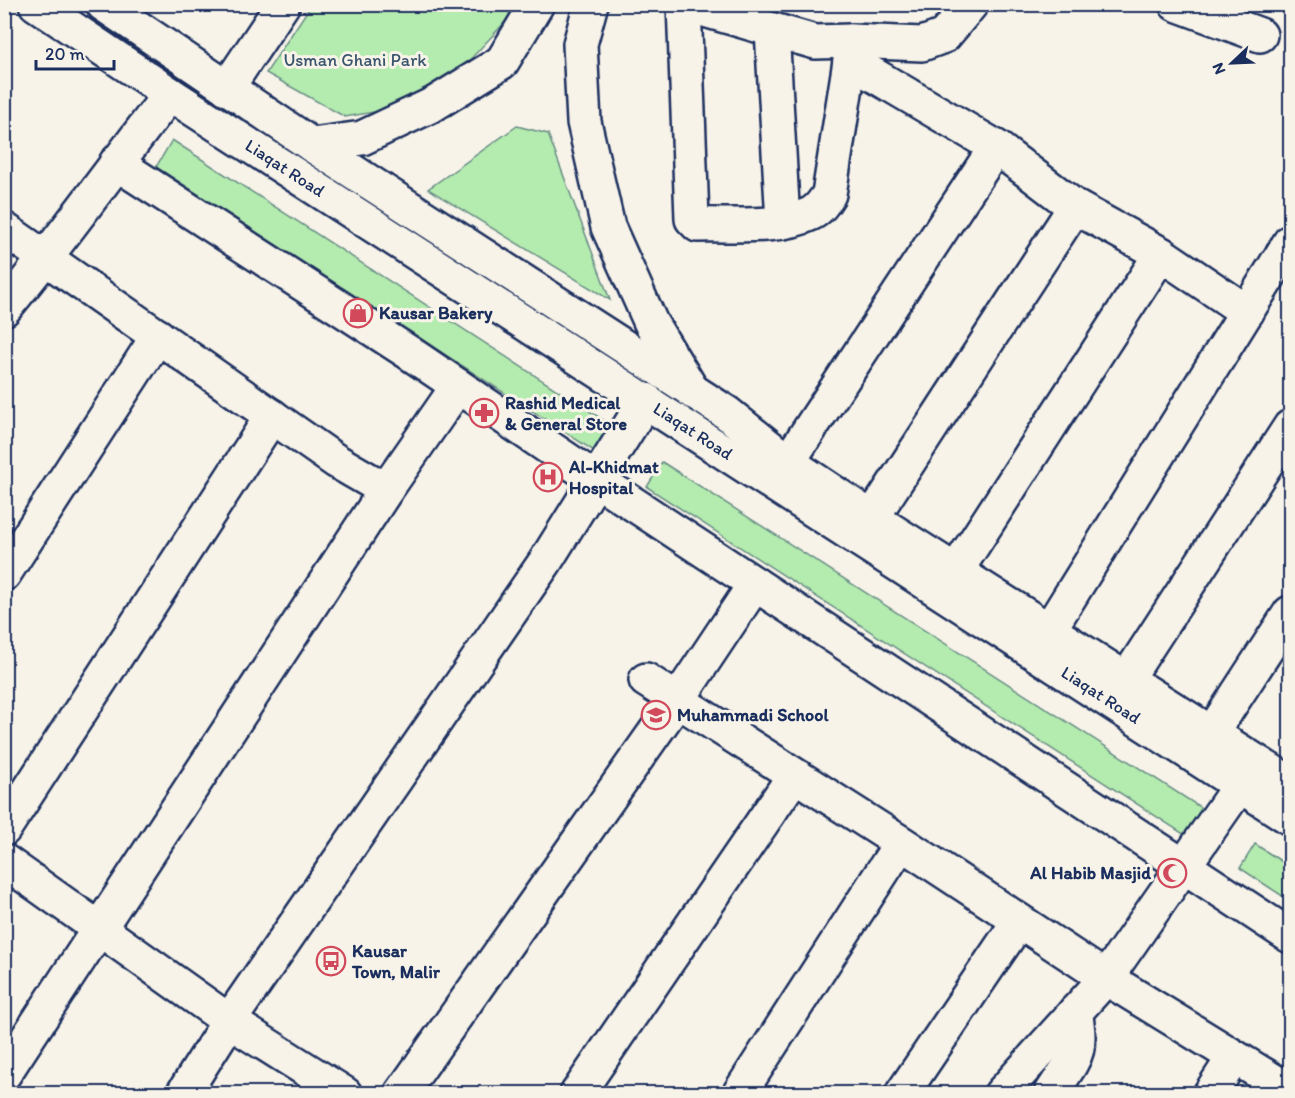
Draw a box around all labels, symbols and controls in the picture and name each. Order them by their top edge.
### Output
scale bar [36,33,114,71]
north arrow [1202,33,1262,93]
text: 20 m [45,43,85,65]
park label: Usman Ghani Park [283,49,427,71]
text: N [1208,60,1230,77]
street label: Liaqat Road [241,134,329,202]
shop icon: Kausar Bakery [342,297,374,329]
place label: Kausar Bakery [379,302,493,324]
place label: Rashid Medical & General Store [505,392,628,435]
pharmacy icon: Rashid Medical & General Store [468,397,500,429]
street label: Liaqat Road [649,397,737,465]
place label: Al-Khidmat Hospital [568,456,659,499]
hospital icon: Al-Khidmat Hospital [532,461,564,493]
street label: Liaqat Road [1057,661,1145,729]
school or university icon: Muhammadi School [640,699,672,731]
place label: Muhammadi School [677,704,829,726]
mosque icon: Al Habib Masjid [1156,857,1188,889]
place label: Al Habib Masjid [1029,862,1151,884]
place label: Kausar Town, Malir [351,940,441,983]
bus stop icon: Kausar Town, Malir [315,945,347,977]

